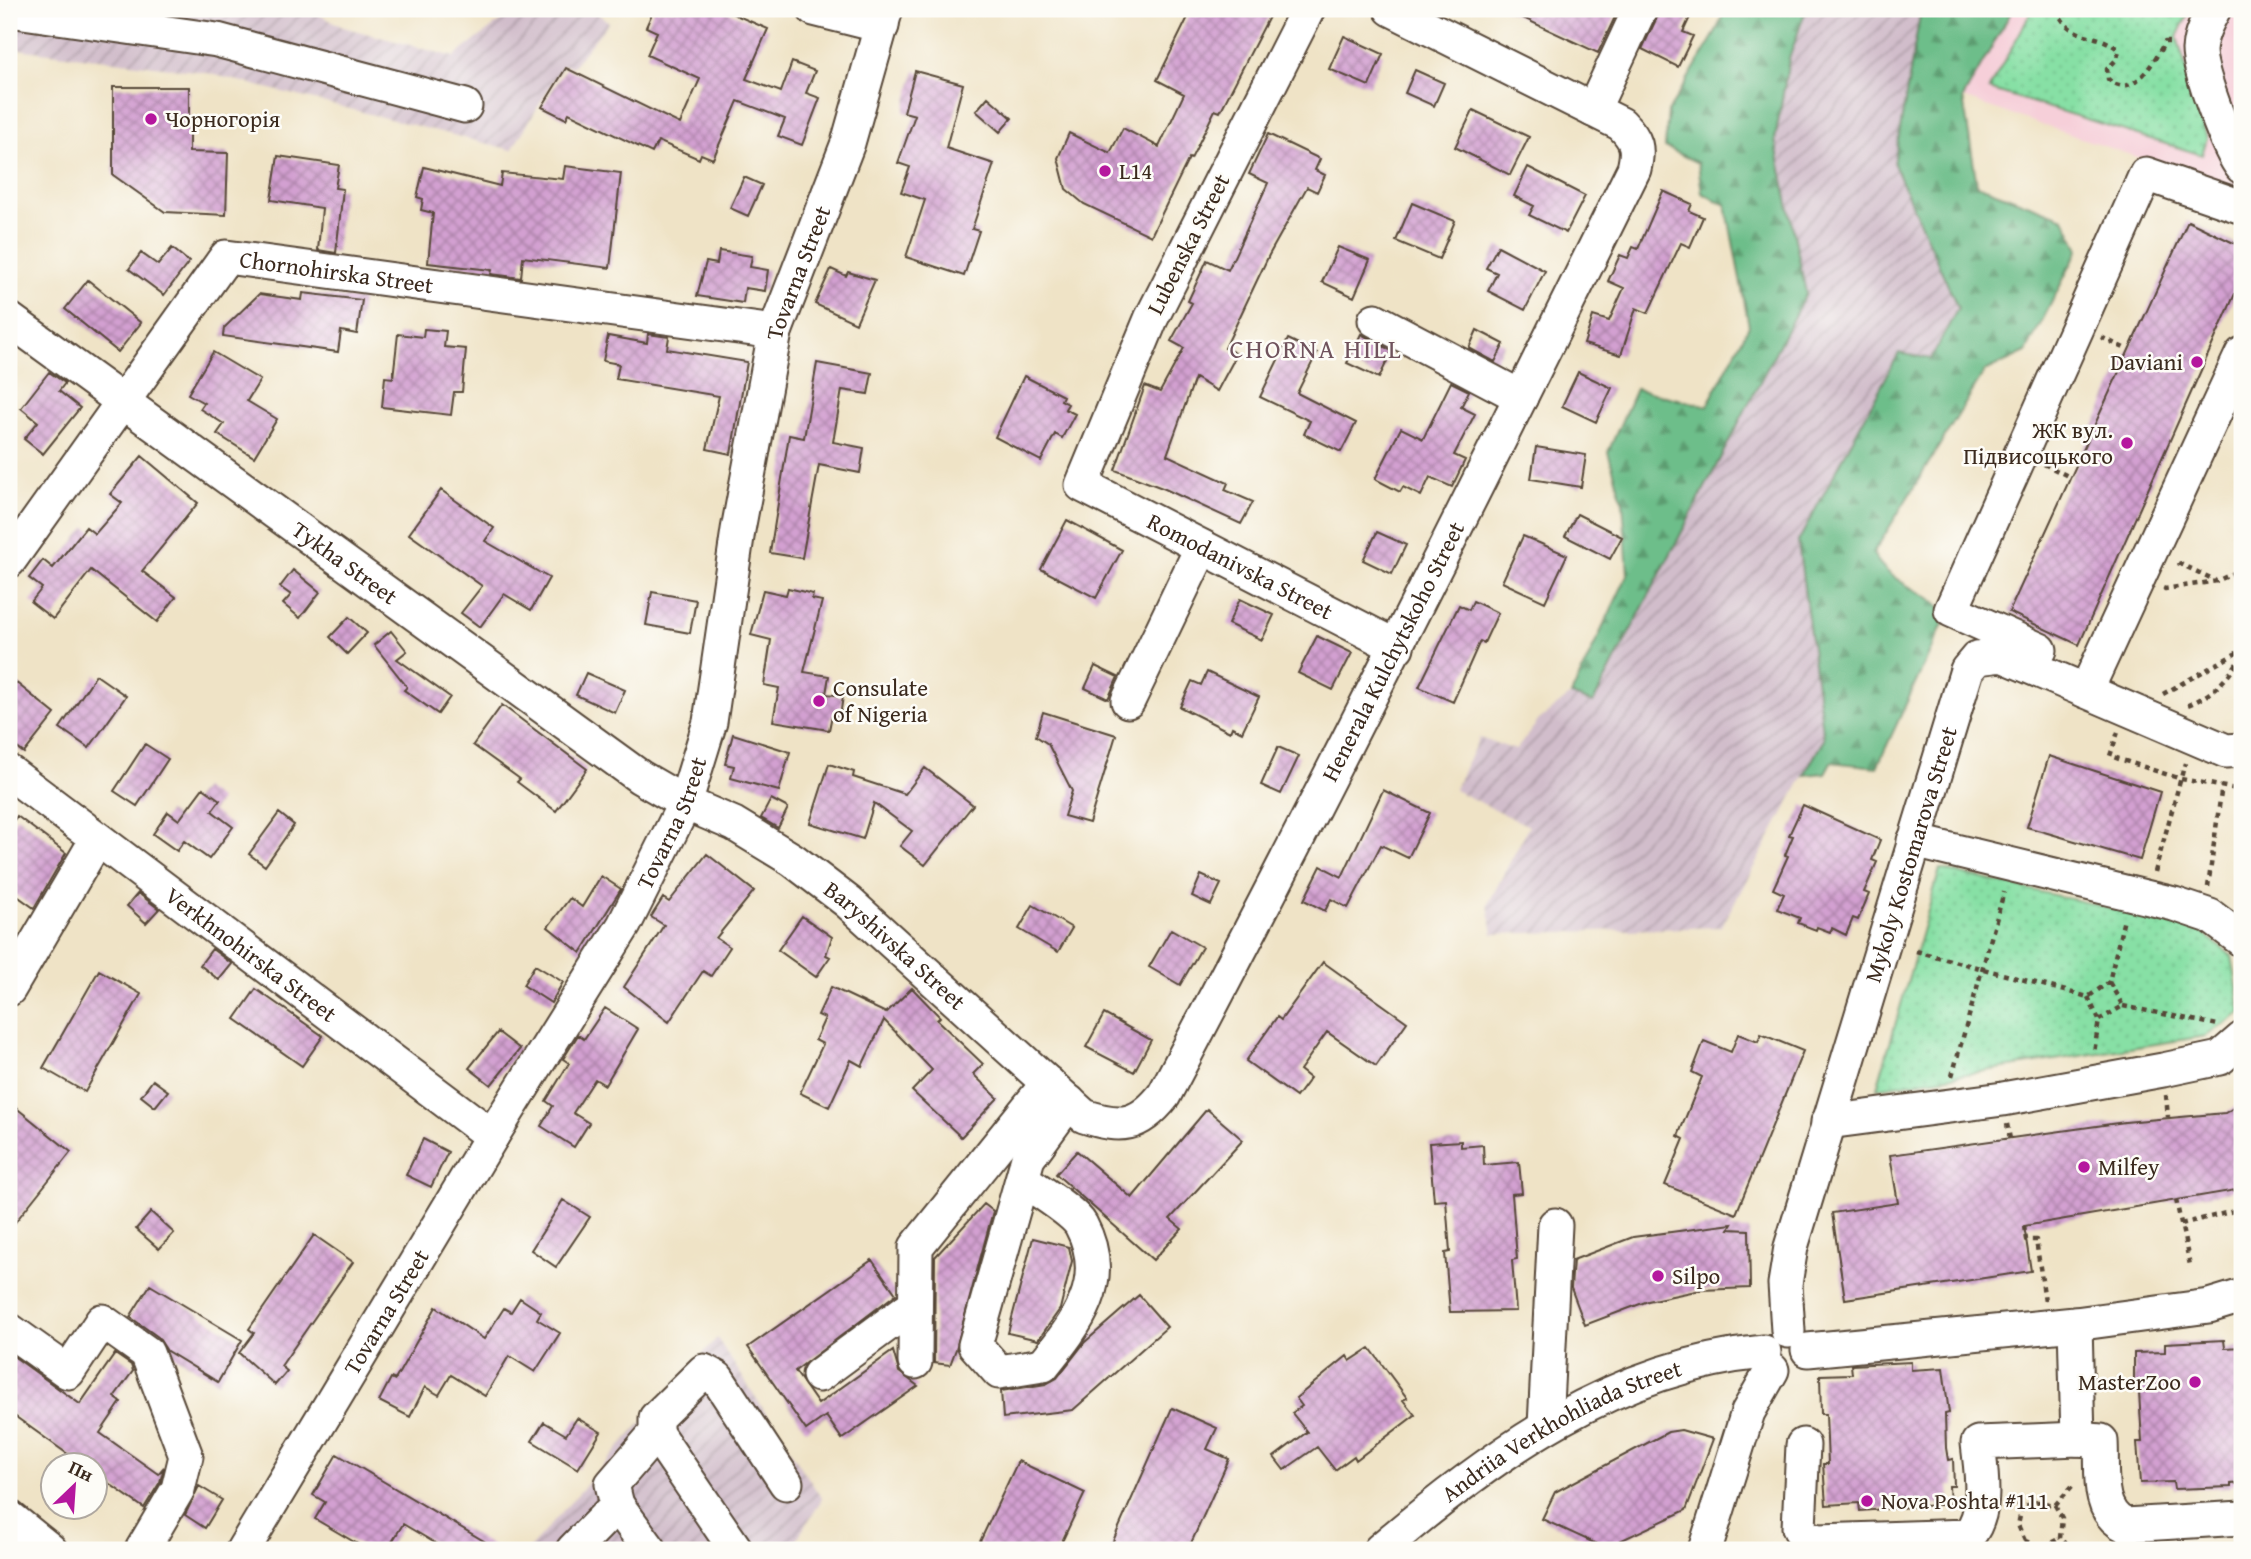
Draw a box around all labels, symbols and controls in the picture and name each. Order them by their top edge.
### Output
place label: Чорногорія [165,102,281,135]
marker: Чорногорія [143,111,159,127]
place label: L14 [1119,154,1152,187]
marker: L14 [1097,163,1113,179]
street label: Lubenska Street [1138,168,1237,320]
street label: Tovarna Street [757,201,838,342]
street label: Chornohirska Street [238,242,435,301]
district label: CHORNA HILL [1229,329,1403,368]
place label: Daviani [2110,345,2183,378]
marker: Daviani [2189,354,2205,370]
place label: ЖК вул. Підвисоцького [1963,413,2113,472]
marker: ЖК вул. Підвисоцького [2119,435,2135,451]
street label: Romodanivska Street [1142,504,1339,627]
street label: Tykha Street [286,513,405,612]
street label: Henerala Kulchytskoho Street [1313,516,1472,787]
place label: Consulate of Nigeria [833,671,928,730]
marker: Consulate of Nigeria [811,693,827,709]
street label: Mykoly Kostomarova Street [1856,722,1965,986]
street label: Tovarna Street [628,753,714,894]
street label: Baryshivska Street [817,873,973,1017]
street label: Verkhnohirska Street [159,878,344,1029]
place label: Milfey [2098,1150,2160,1183]
marker: Milfey [2076,1159,2092,1175]
street label: Tovarna Street [335,1242,437,1381]
place label: Silpo [1672,1259,1720,1292]
marker: Silpo [1650,1268,1666,1284]
street label: Andriia Verkhohliada Street [1434,1351,1685,1510]
place label: MasterZoo [2078,1365,2181,1398]
marker: MasterZoo [2187,1374,2203,1390]
north arrow [38,1450,108,1520]
text: Пн [64,1453,98,1489]
place label: Nova Poshta #111 [1881,1484,2049,1517]
marker: Nova Poshta #111 [1859,1493,1875,1509]

